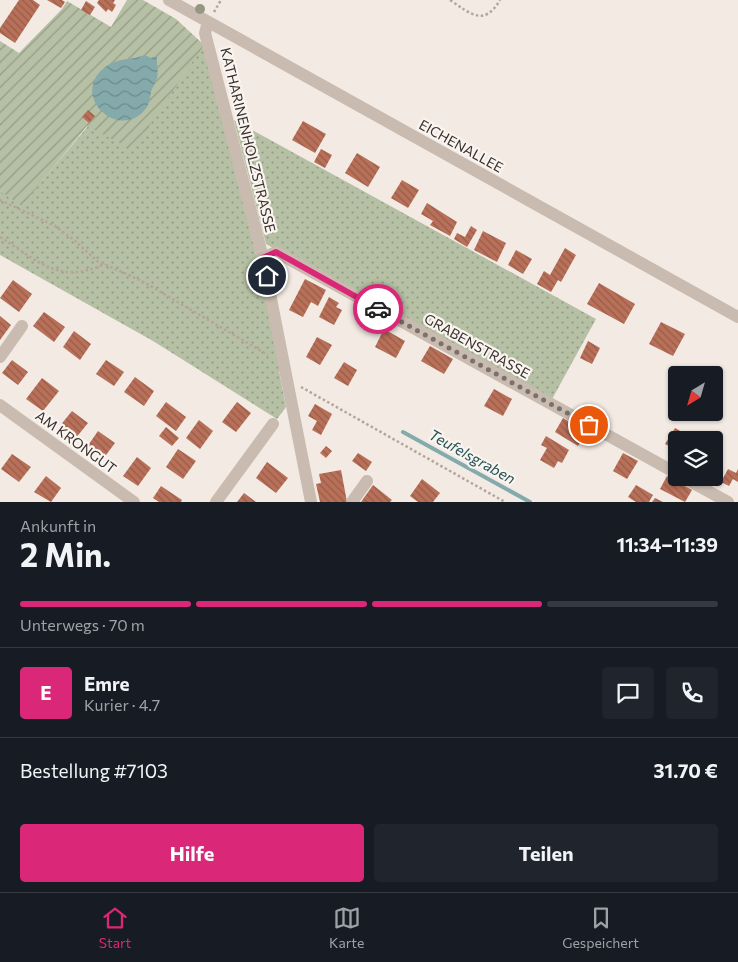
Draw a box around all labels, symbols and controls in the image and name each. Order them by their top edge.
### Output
street label: KATHARINENHOLZSTRASSE [217,46,280,234]
street label: EICHENALLEE [416,115,506,176]
pin [246,255,288,297]
icon: home [253,262,281,290]
courier [353,284,403,334]
icon: car [364,295,392,323]
street label: GRABENSTRASSE [422,310,533,382]
north arrow [668,366,722,421]
map controls [668,366,723,486]
pin [568,404,610,446]
street label: AM KRONGUT [33,407,120,477]
icon: bag [575,411,603,439]
water label: Teufelsgraben [426,425,519,487]
button: layers [668,431,723,486]
text: Ankunft in [20,516,96,535]
text: 11:34–11:39 [616,533,718,556]
text: 2 Min. [20,534,111,574]
text: Unterwegs · 70 m [20,615,145,634]
button: chat [602,667,654,719]
button: phone [666,667,718,719]
text: Emre [84,672,130,695]
text: E [40,681,52,704]
text: Kurier · 4.7 [84,695,160,714]
text: Bestellung #7103 [20,759,168,782]
text: 31.70 € [654,759,718,782]
button: Hilfe [20,824,364,882]
button: Teilen [374,824,718,882]
tab: Start [99,904,131,951]
tab: Karte [329,904,364,951]
tab: Gespeichert [562,904,639,951]

